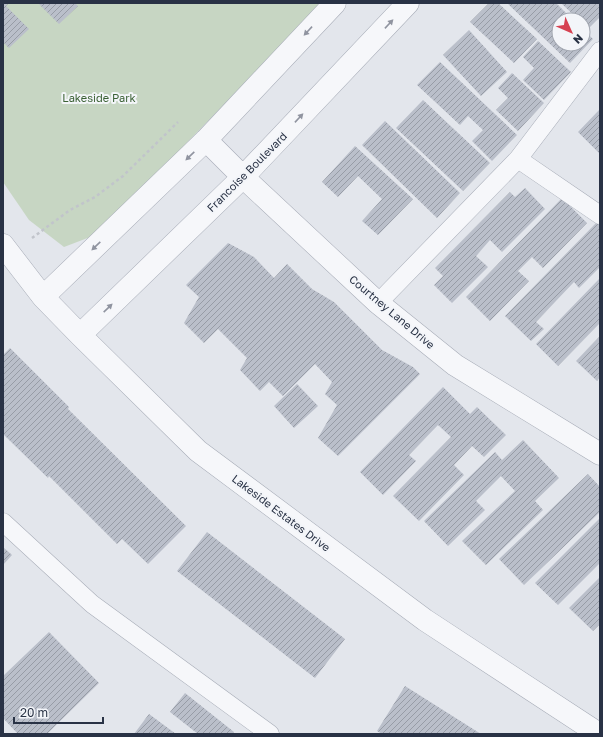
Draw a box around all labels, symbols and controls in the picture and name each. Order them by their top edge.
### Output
north arrow [551,12,591,52]
one-way arrow [384,18,393,29]
one-way arrow [304,26,313,36]
text: N [571,32,586,47]
park label: Lakeside Park [62,91,136,104]
one-way arrow [294,113,304,123]
street label: Francoise Boulevard [204,129,289,214]
one-way arrow [185,151,195,160]
one-way arrow [91,241,101,251]
street label: Courtney Lane Drive [347,272,438,351]
one-way arrow [103,303,113,313]
street label: Lakeside Estates Drive [230,472,333,554]
scale bar [14,699,103,725]
text: 20 m [20,705,48,720]

